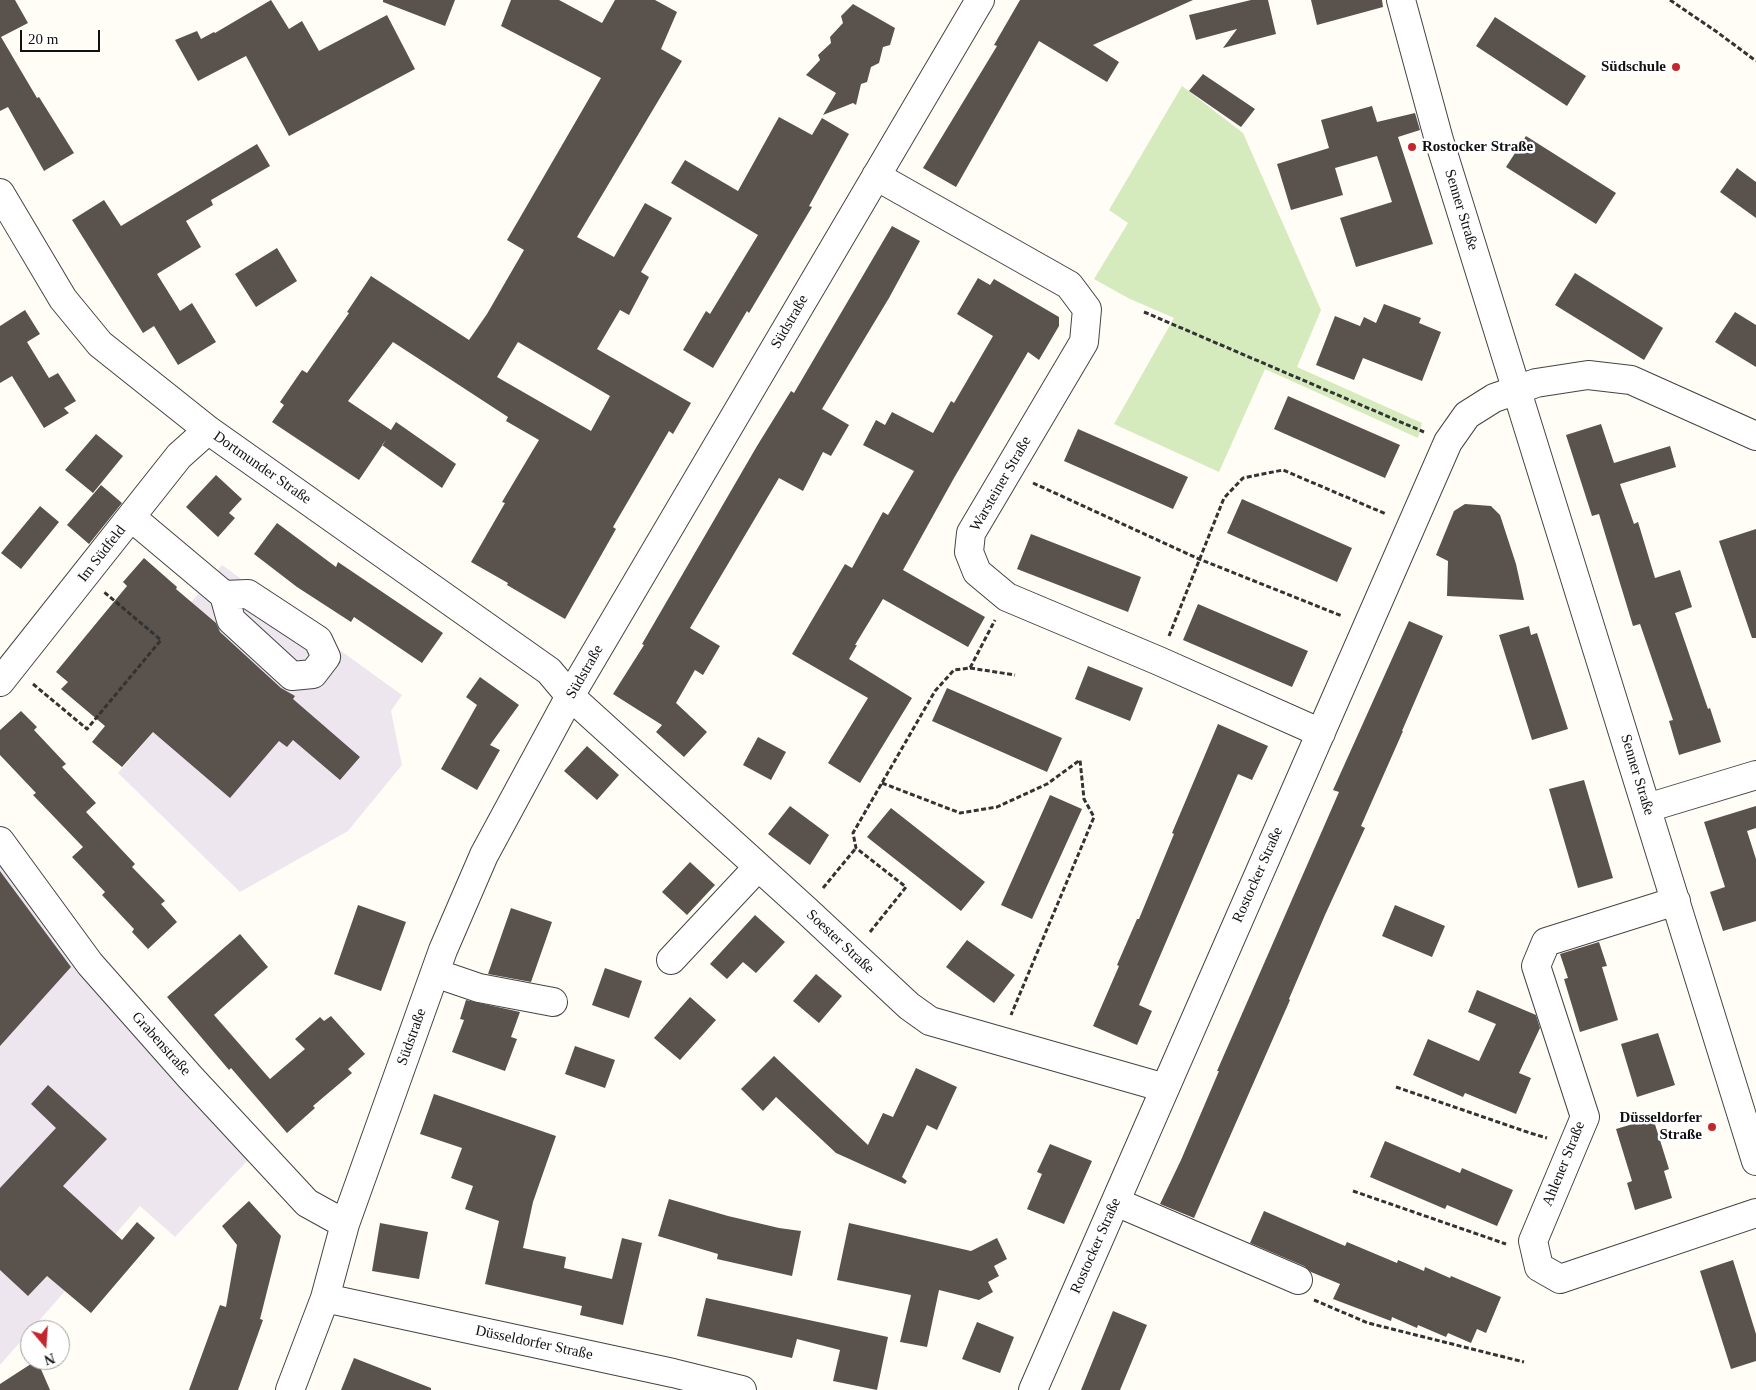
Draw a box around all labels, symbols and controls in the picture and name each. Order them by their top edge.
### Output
scale bar [22,20,102,52]
text: 20 m [28,31,58,47]
place label: Südschule [1601,58,1666,76]
marker: Südschule [1670,61,1682,73]
place label: Rostocker Straße [1422,138,1533,156]
marker: Rostocker Straße [1406,141,1418,153]
street label: Senner Straße [1440,167,1482,253]
street label: Südstraße [767,292,813,352]
street label: Dortmunder Straße [210,428,314,508]
street label: Warsteiner Straße [967,433,1035,535]
street label: Im Südfeld [74,522,130,586]
street label: Südstraße [562,642,608,702]
street label: Senner Straße [1616,732,1658,818]
street label: Rostocker Straße [1229,824,1287,926]
street label: Soester Straße [802,906,878,978]
street label: Südstraße [393,1006,431,1068]
street label: Grabenstraße [128,1008,194,1080]
place label: Düsseldorfer Straße [1620,1109,1702,1144]
street label: Ahlener Straße [1539,1119,1589,1209]
marker: Düsseldorfer Straße [1706,1121,1718,1133]
street label: Rostocker Straße [1067,1195,1125,1297]
north arrow [20,1320,70,1370]
street label: Düsseldorfer Straße [474,1322,594,1364]
text: N [42,1350,57,1367]

